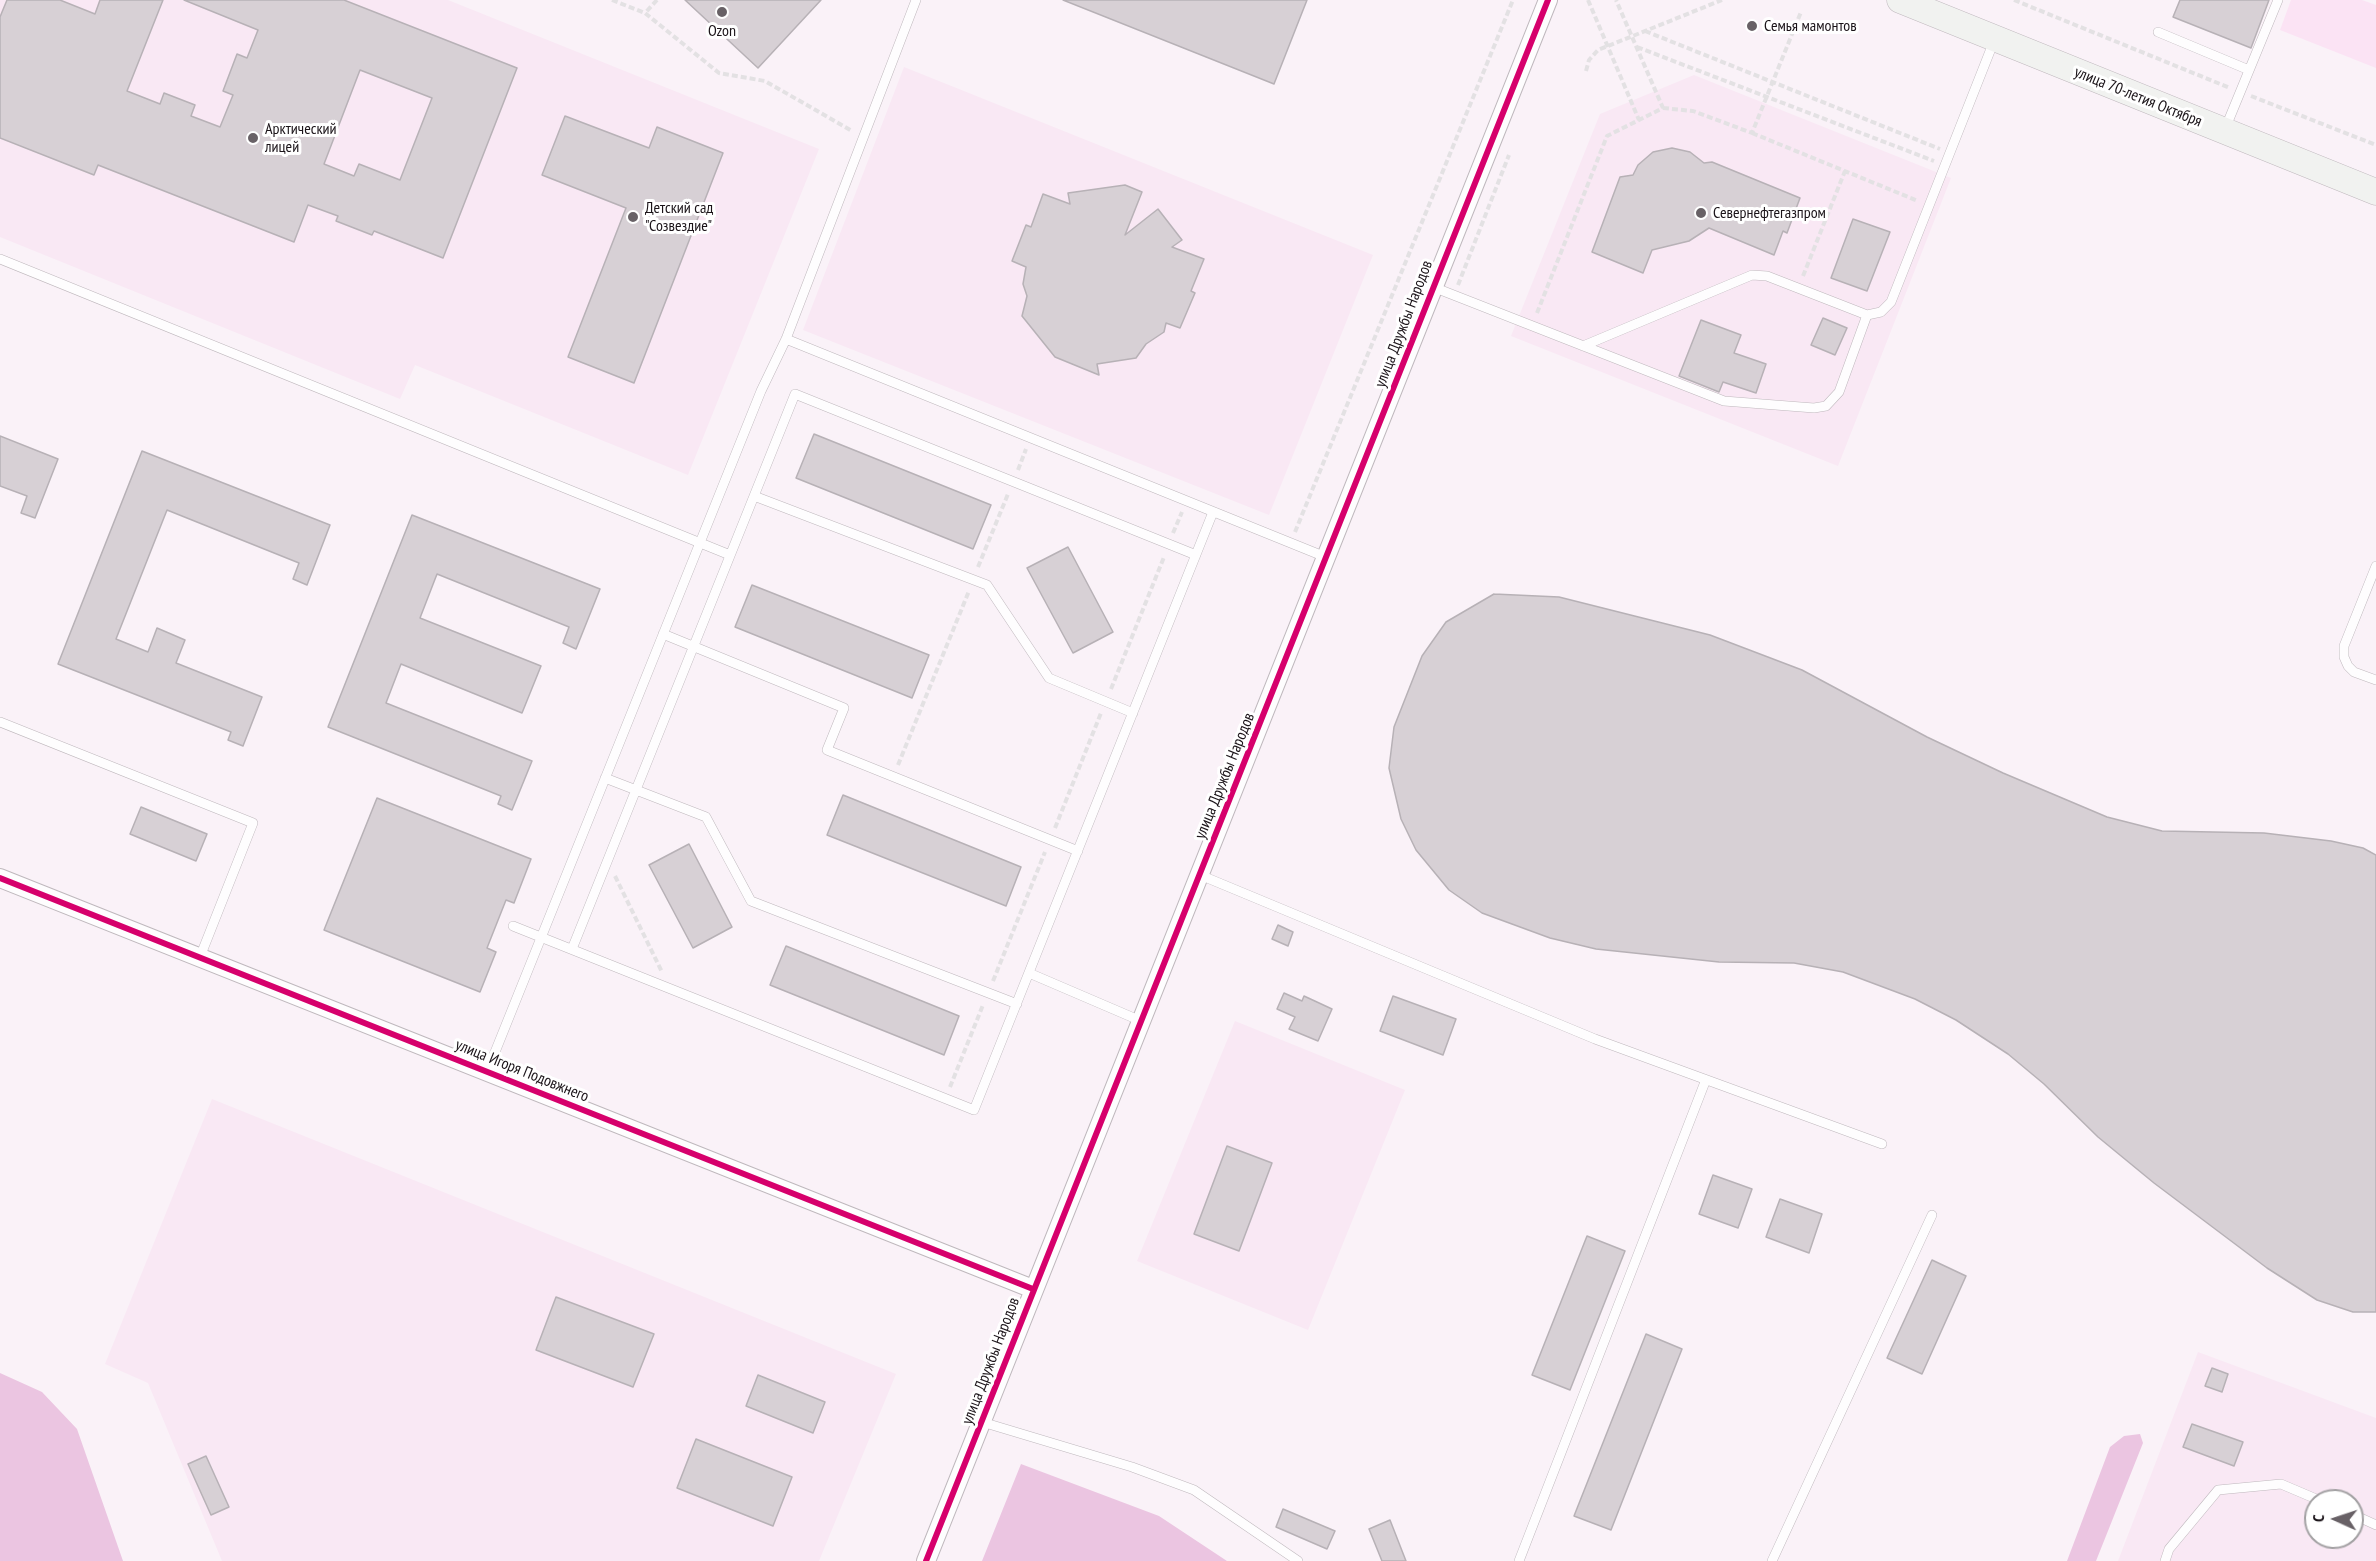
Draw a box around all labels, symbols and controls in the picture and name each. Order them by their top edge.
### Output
marker: Ozon [715,5,729,19]
place label: Семья мамонтов [1764,16,1857,36]
marker: Семья мамонтов [1745,19,1759,33]
place label: Ozon [708,21,736,41]
street label: улица 70-летия Октября [2071,63,2205,131]
place label: Арктический лицей [265,119,337,157]
marker: Арктический лицей [246,131,260,145]
place label: Детский сад "Созвездие" [645,198,713,236]
place label: Севернефтегазпром [1713,203,1826,223]
marker: Севернефтегазпром [1694,206,1708,220]
marker: Детский сад "Созвездие" [626,210,640,224]
street label: улица Дружбы Народов [1371,258,1437,390]
street label: улица Дружбы Народов [1191,710,1259,842]
street label: улица Игоря Подовжнего [452,1035,592,1107]
street label: улица Дружбы Народов [958,1295,1024,1427]
north arrow [2304,1489,2364,1549]
text: С [2308,1514,2328,1522]

